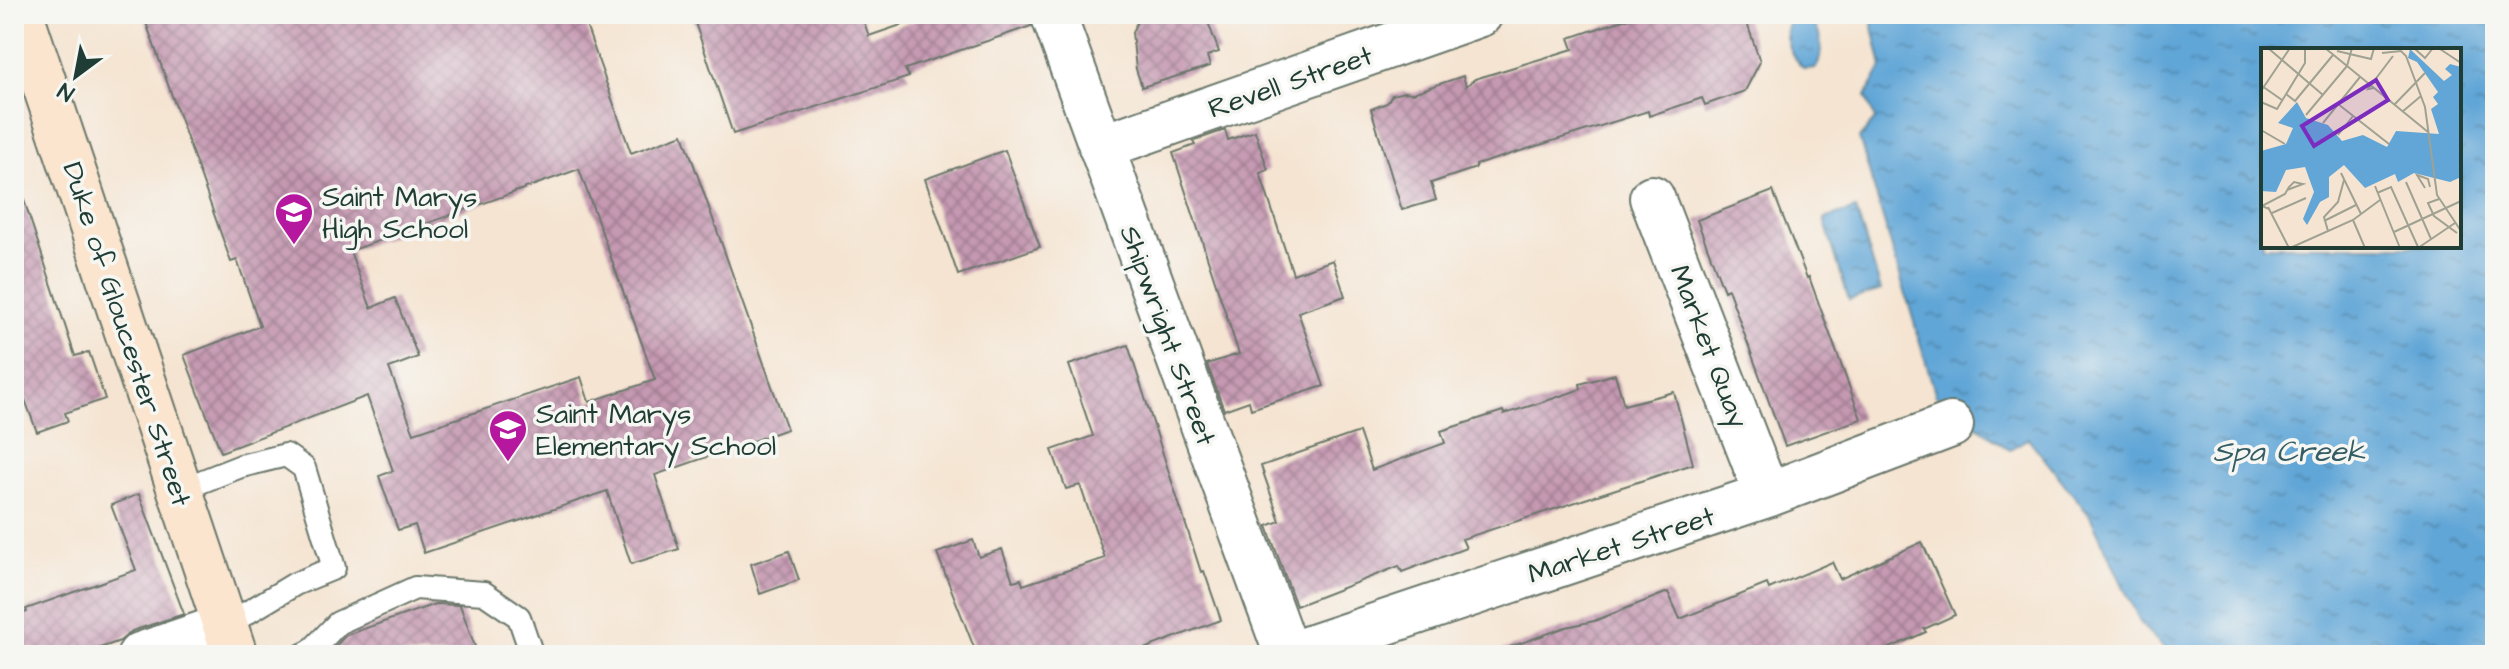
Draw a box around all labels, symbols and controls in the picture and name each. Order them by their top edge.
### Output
north arrow [36,36,116,116]
street label: Revell Street [1203,36,1378,129]
inset map [2261,48,2461,248]
text: N [52,75,80,108]
street label: Duke of Gloucester Street [52,157,201,512]
place label: Saint Marys High School [322,178,477,250]
school or university icon: Saint Marys High School [273,191,315,246]
street label: Shipwright Street [1109,220,1226,452]
street label: Market Quay [1658,259,1758,434]
place label: Saint Marys Elementary School [536,395,776,468]
school or university icon: Saint Marys Elementary School [487,408,529,463]
water label: Spa Creek [2213,431,2366,473]
street label: Market Street [1523,497,1720,594]

